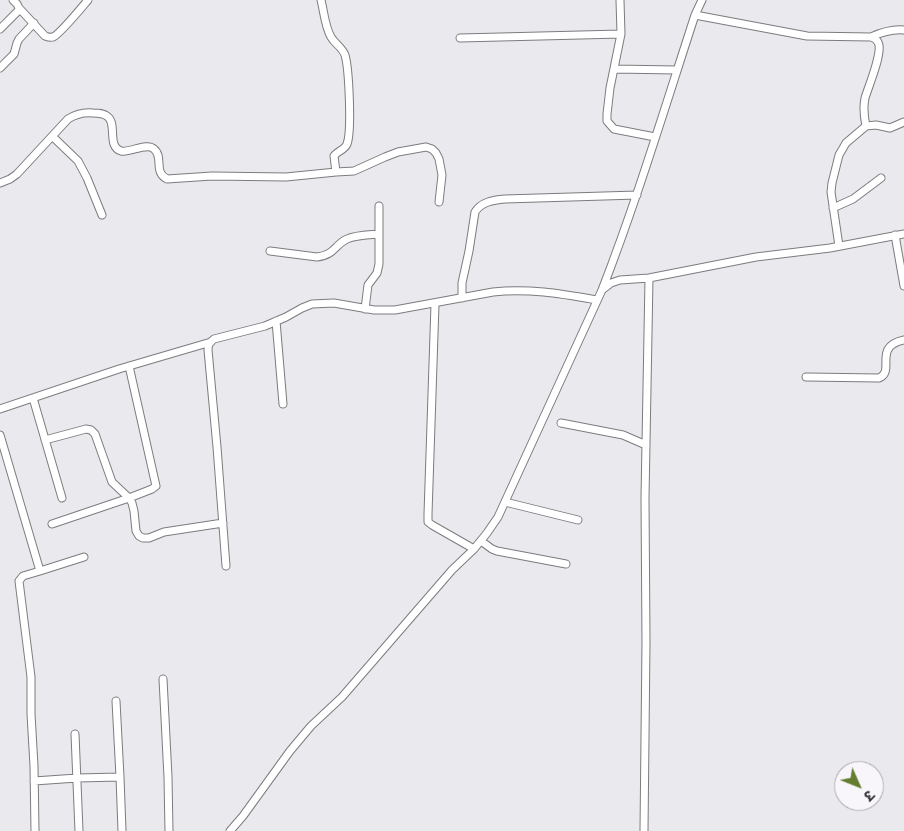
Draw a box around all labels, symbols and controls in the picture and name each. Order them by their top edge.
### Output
north arrow [834,761,884,811]
text: उ [859,786,879,806]

